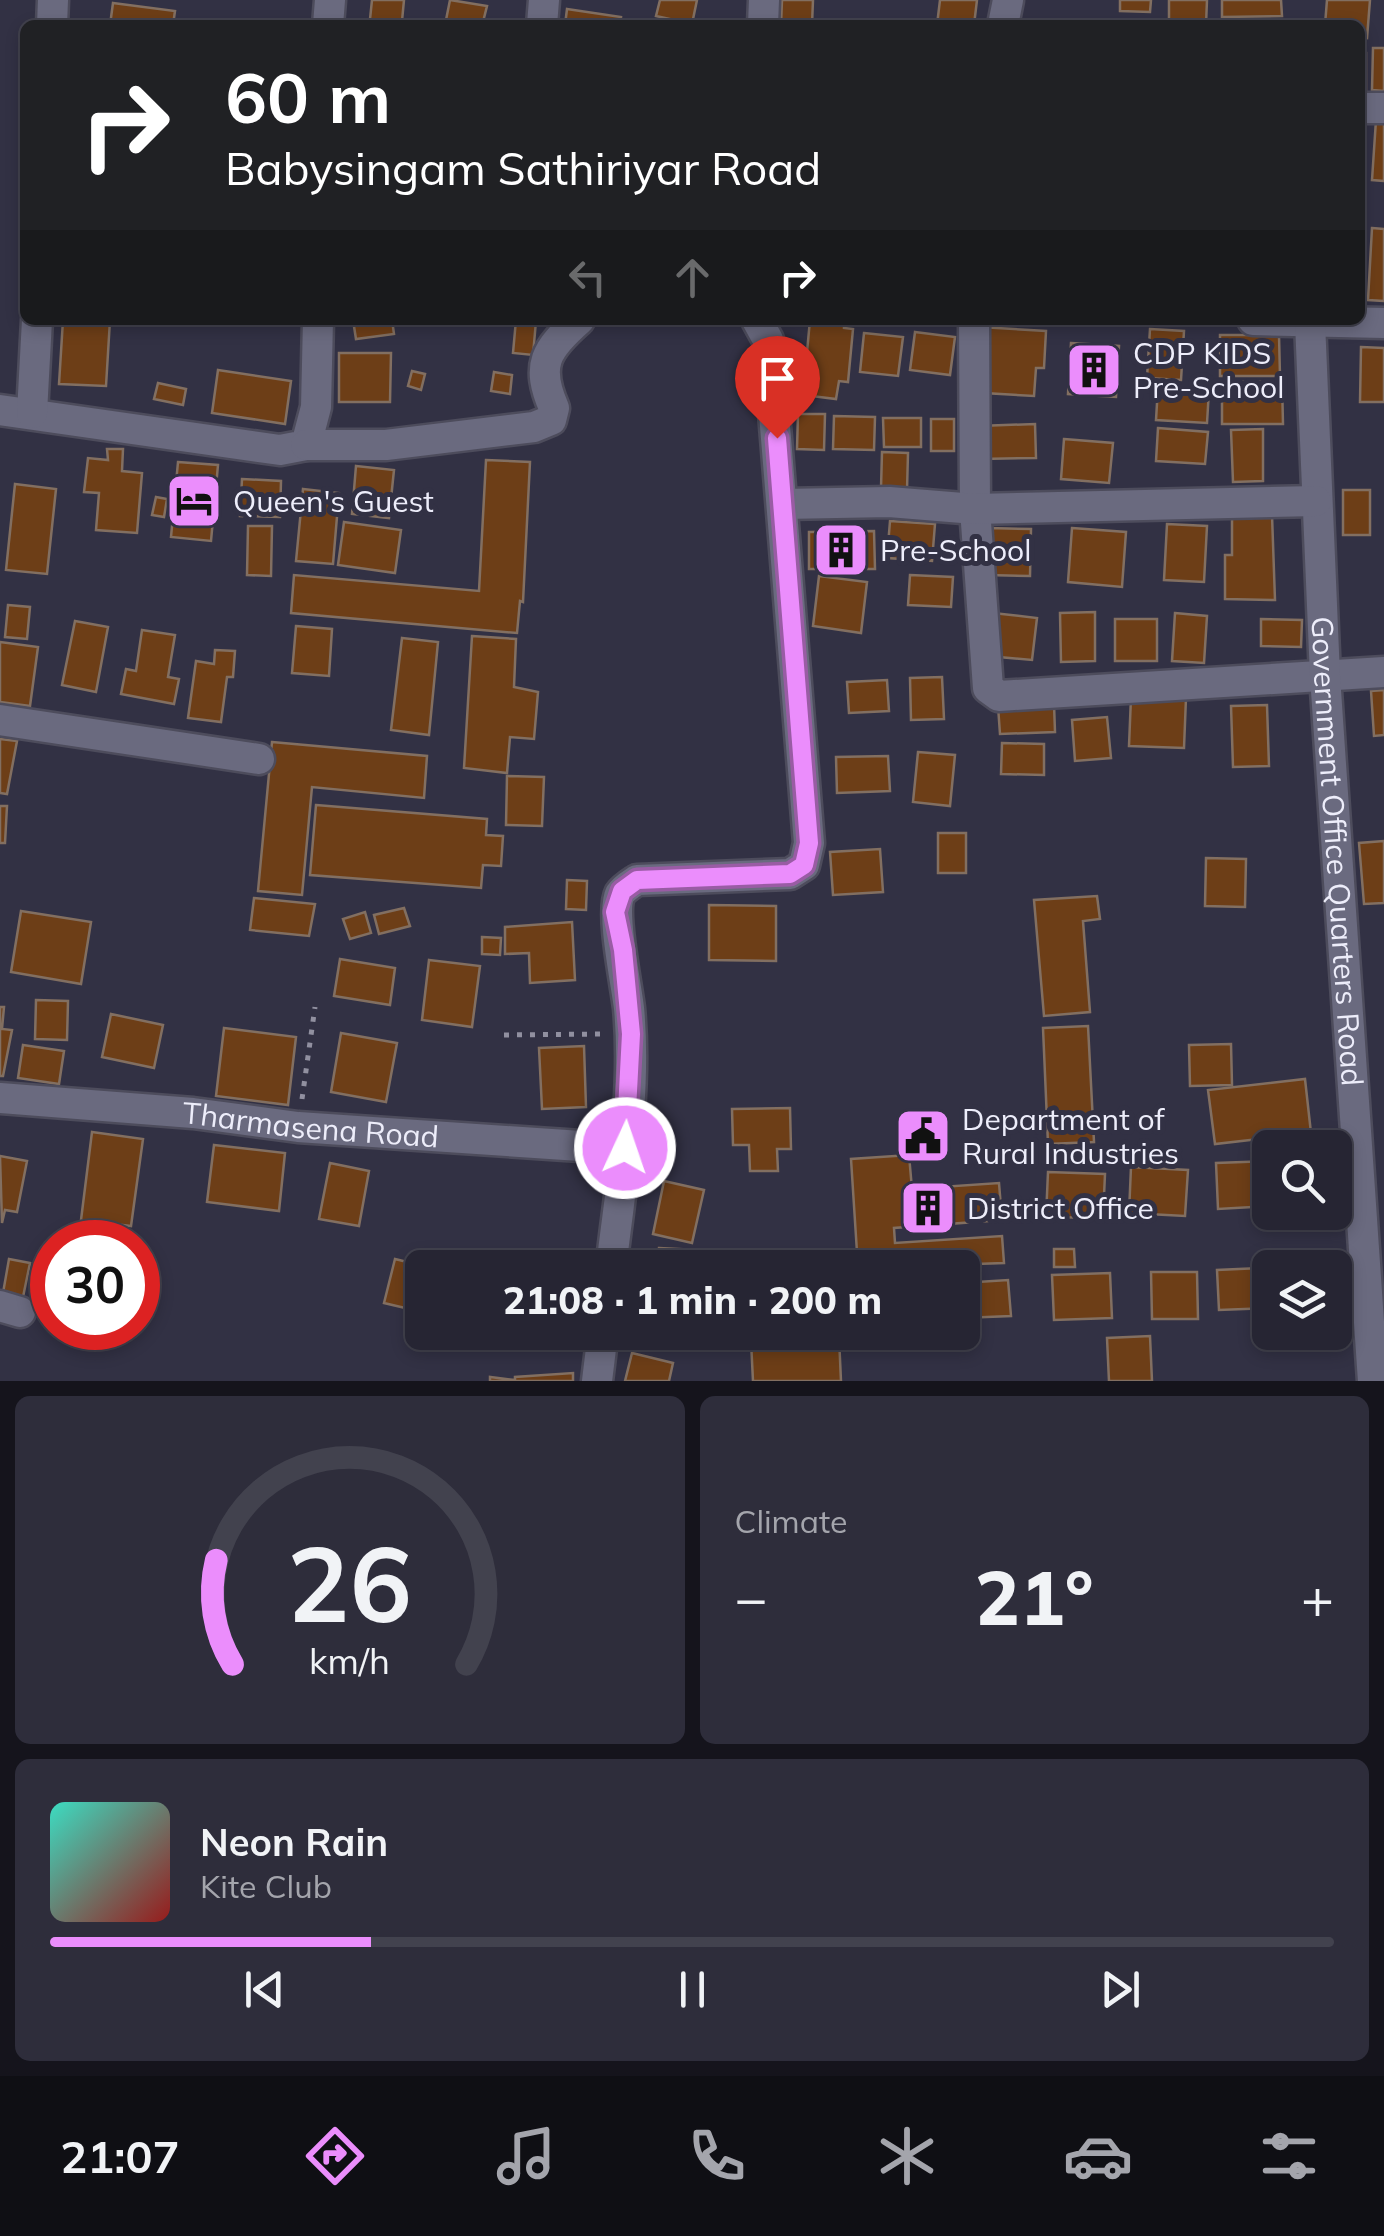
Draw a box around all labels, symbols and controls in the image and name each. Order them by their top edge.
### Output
text: 60 m [225,53,391,141]
icon: right [60,60,190,190]
text: Babysingam Sathiriyar Road [225,140,821,196]
icon: left [560,250,615,305]
icon: ahead [665,250,720,305]
icon: right [770,250,825,305]
place label: CDP KIDS Pre-School [1133,334,1284,406]
pin [735,336,820,439]
building icon: CDP KIDS Pre-School [1064,340,1124,400]
icon: arrive [750,351,805,406]
hotel icon: Queen's Guest [164,471,224,531]
place label: Queen's Guest [233,482,434,520]
building icon: Pre-School [811,520,871,580]
place label: Pre-School [880,531,1031,569]
street label: Government Office Quarters Road [1303,616,1372,1087]
street label: Tharmasena Road [181,1093,440,1155]
position arrow [573,1096,677,1200]
place label: Department of Rural Industries [962,1100,1179,1172]
public building icon: Department of Rural Industries [893,1106,953,1166]
map controls [1252,1130,1352,1350]
button: search [1252,1130,1352,1230]
building icon: District Office [898,1178,958,1238]
place label: District Office [967,1189,1154,1227]
speed limit sign: 30 [30,1220,160,1350]
button: layers [1252,1250,1352,1350]
text: 21:08 · 1 min · 200 m [503,1276,882,1324]
text: Climate [735,1501,847,1541]
text: 26 [287,1517,412,1648]
text: 21° [975,1550,1094,1644]
text: − [735,1563,768,1632]
text: + [1301,1563,1334,1632]
text: km/h [309,1638,390,1683]
text: Neon Rain [200,1818,388,1866]
text: Kite Club [200,1866,332,1906]
icon: previous [237,1962,292,2017]
icon: pause [665,1962,720,2017]
icon: next [1093,1962,1148,2017]
icon: directions [300,2121,370,2191]
icon: music [491,2121,561,2191]
icon: phone [682,2121,752,2191]
icon: climate [872,2121,942,2191]
icon: car [1063,2121,1133,2191]
icon: filters [1254,2121,1324,2191]
text: 21:07 [60,2128,180,2184]

